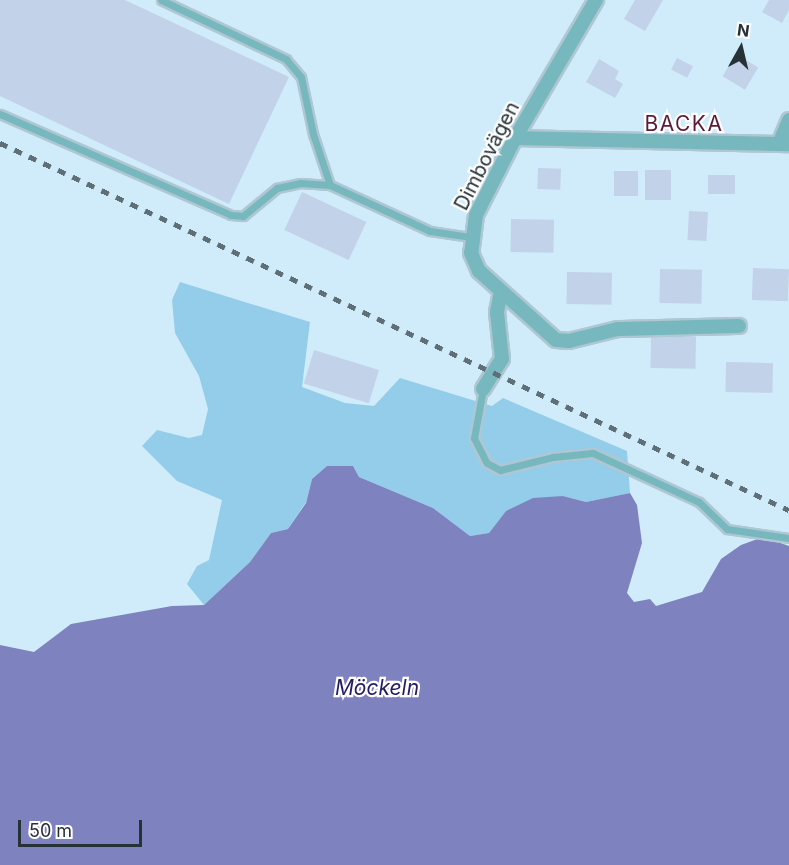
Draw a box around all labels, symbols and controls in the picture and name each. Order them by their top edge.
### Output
north arrow [711,18,771,78]
text: N [736,19,751,41]
street label: Dimbovägen [449,98,525,214]
district label: BACKA [645,111,723,137]
water label: Möckeln [335,675,419,701]
scale bar [21,808,146,846]
text: 50 m [29,820,72,841]

